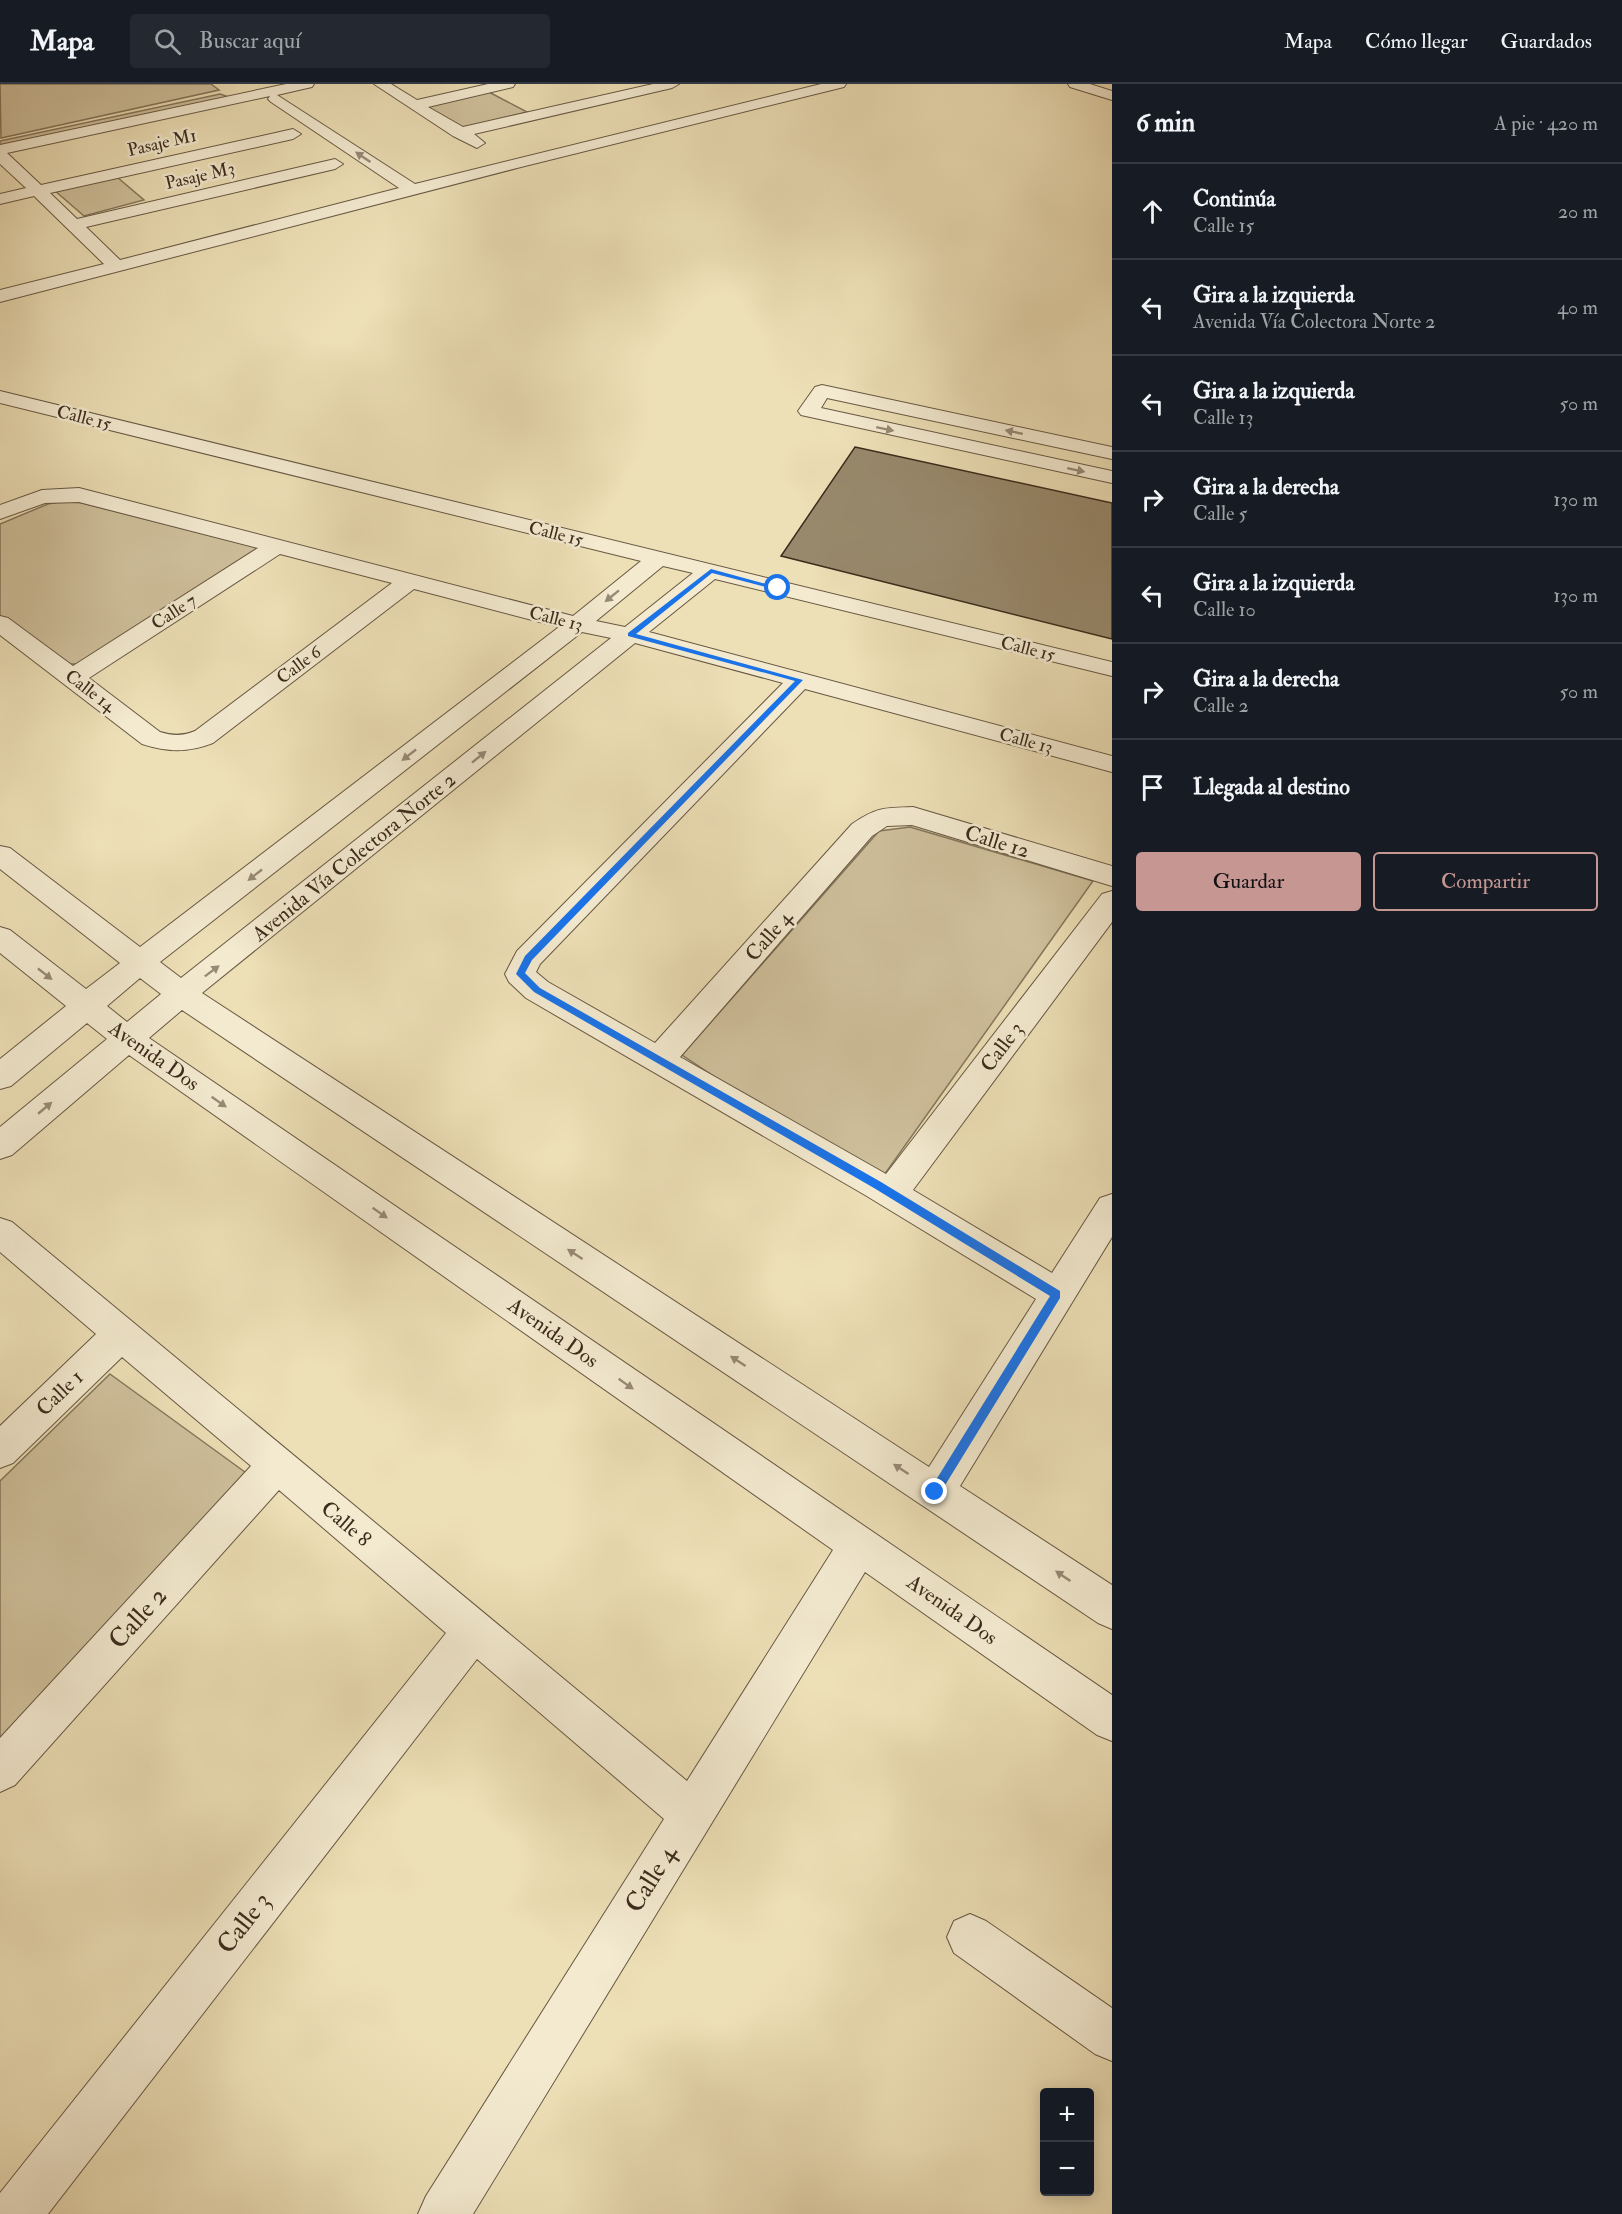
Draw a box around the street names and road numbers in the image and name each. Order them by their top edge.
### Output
street label: Pasaje M1 [125,124,199,162]
street label: Pasaje M3 [163,157,237,195]
street label: Calle 15 [54,400,114,436]
street label: Calle 15 [526,516,586,552]
street label: Calle 7 [147,589,201,635]
street label: Calle 13 [527,601,585,637]
street label: Calle 15 [998,631,1058,667]
street label: Calle 6 [272,640,327,689]
street label: Calle 14 [60,665,121,718]
street label: Calle 13 [997,723,1055,759]
street label: Avenida Vía Colectora Norte 2 [246,766,461,948]
street label: Calle 12 [962,819,1032,865]
street label: Calle 4 [739,904,800,967]
street label: Avenida Dos [103,1014,205,1097]
street label: Calle 3 [974,1017,1030,1077]
street label: Avenida Dos [502,1291,604,1374]
street label: Calle 1 [31,1364,89,1422]
street label: Calle 8 [315,1495,377,1553]
street label: Avenida Dos [901,1568,1003,1651]
street label: Calle 2 [102,1580,174,1656]
street label: Calle 4 [618,1839,684,1919]
street label: Calle 3 [210,1886,278,1960]

